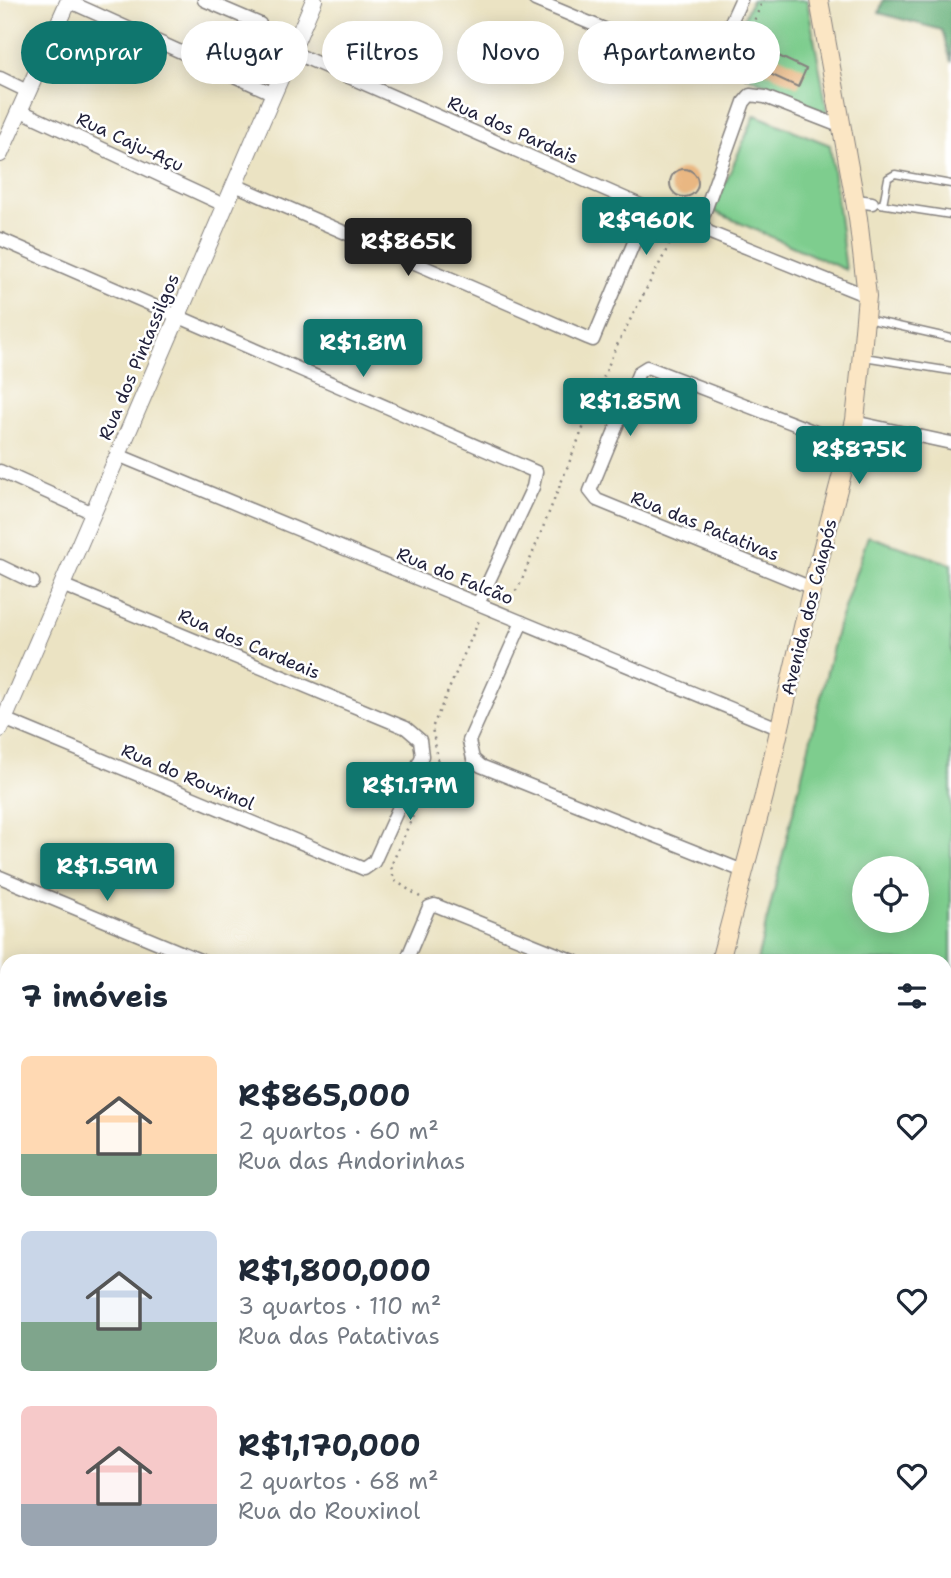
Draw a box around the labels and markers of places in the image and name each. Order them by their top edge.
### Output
pin: R$960K [589,198,703,257]
pin: R$865K [351,218,465,278]
pin: R$1.8M [306,320,420,379]
pin: R$1.85M [565,378,695,438]
pin: R$875K [802,426,916,486]
pin: R$1.17M [345,762,475,822]
pin: R$1.59M [42,844,172,903]

